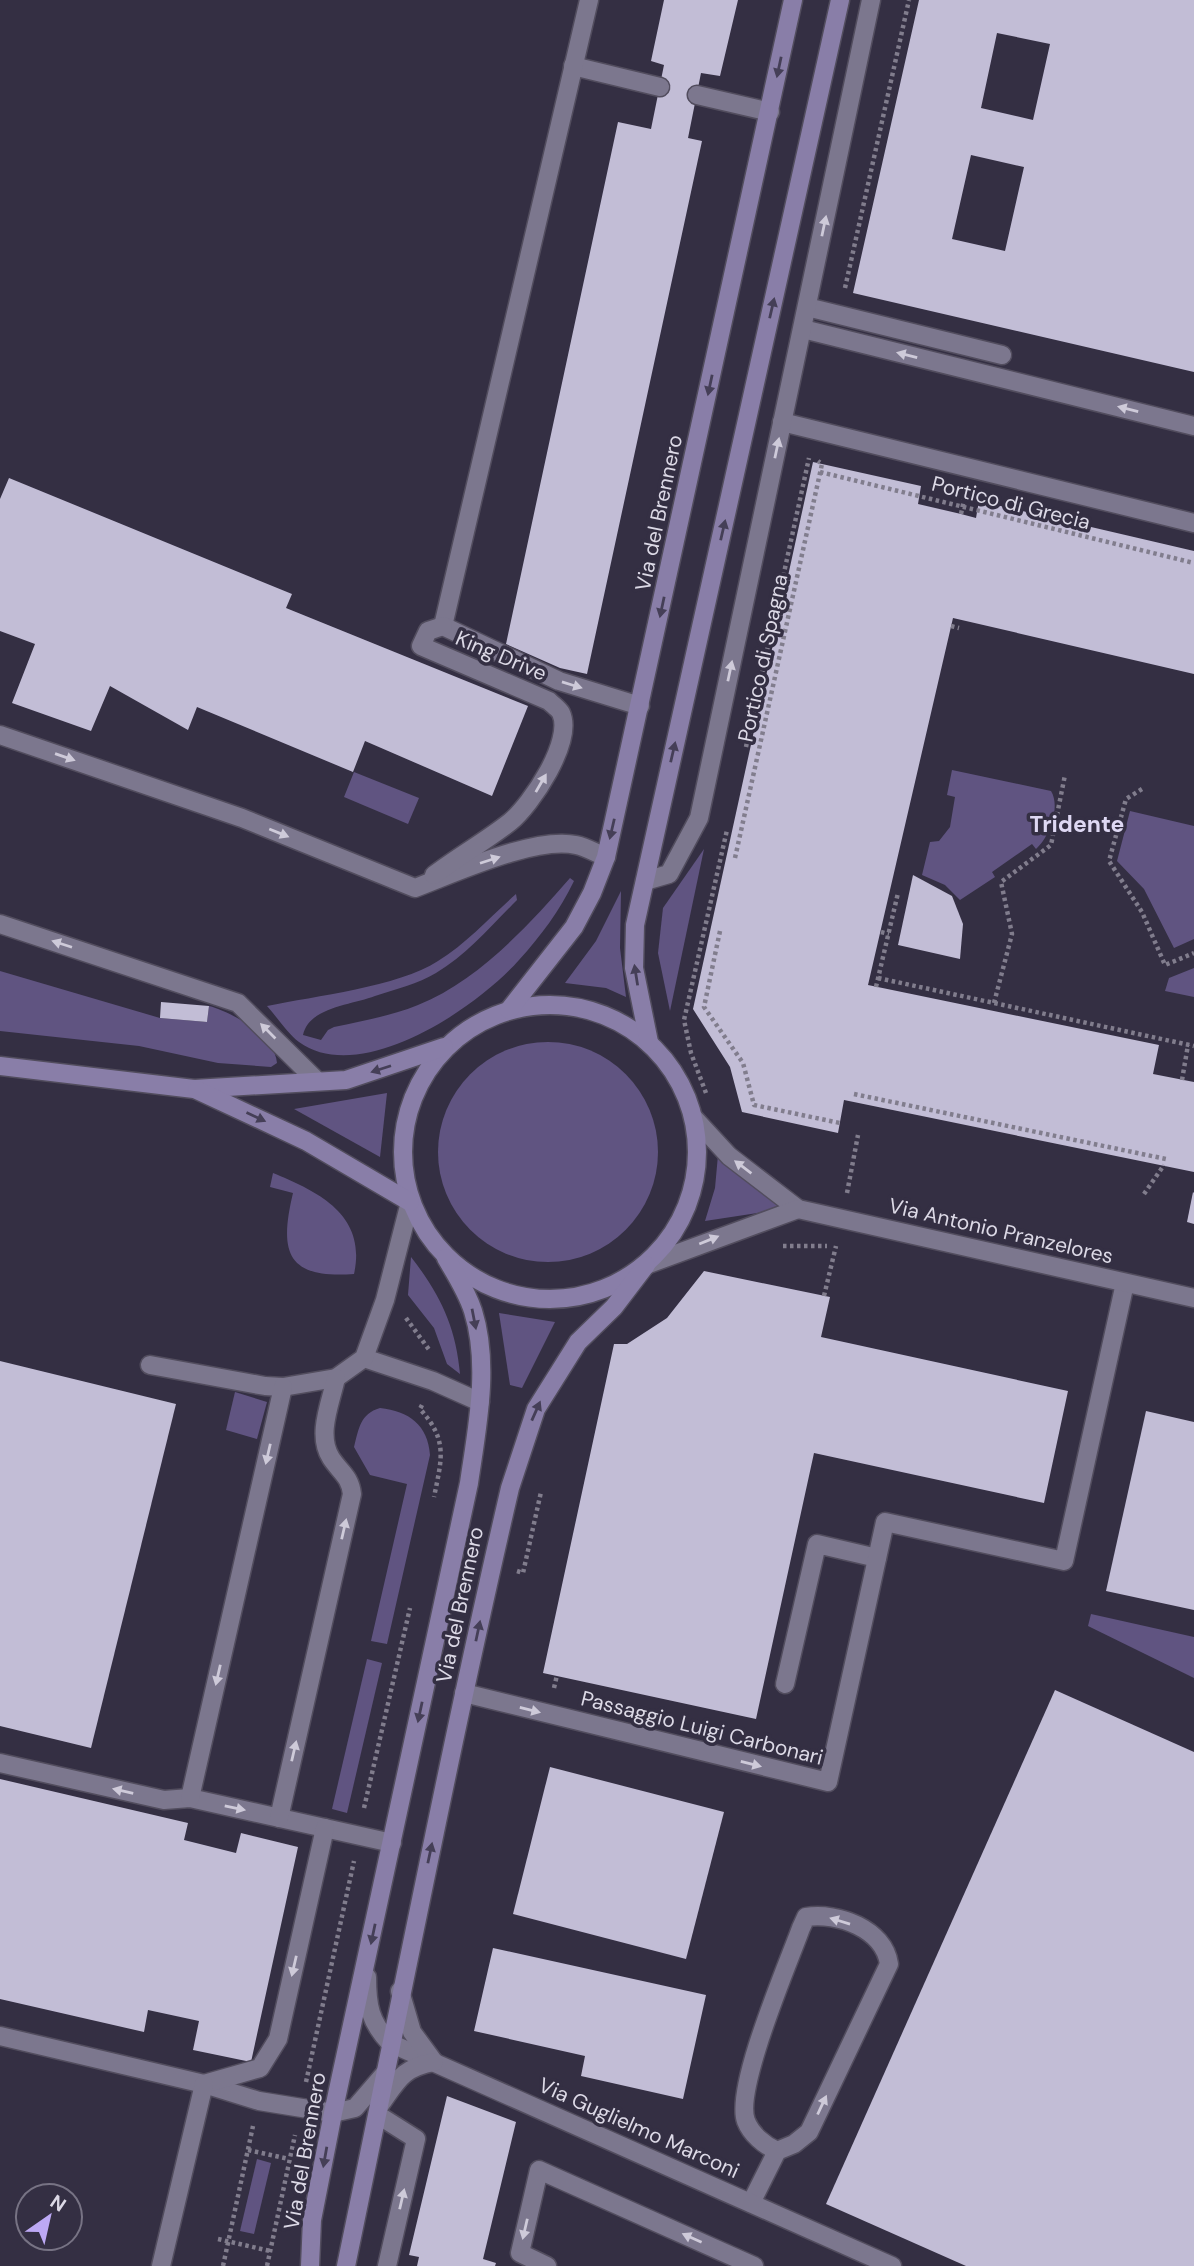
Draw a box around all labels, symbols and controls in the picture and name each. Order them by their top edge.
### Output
one-way arrow [774,56,785,78]
one-way arrow [819,215,830,237]
one-way arrow [767,297,778,319]
one-way arrow [896,349,918,360]
one-way arrow [705,374,716,396]
one-way arrow [1117,403,1139,414]
street label: Via del Brennero [629,432,689,594]
one-way arrow [771,437,782,459]
street label: Portico di Grecia [929,470,1093,536]
one-way arrow [717,519,728,541]
street label: Portico di Spagna [732,572,794,744]
one-way arrow [656,596,667,618]
street label: King Drive [451,624,551,688]
one-way arrow [725,660,736,682]
one-way arrow [561,681,582,691]
one-way arrow [668,741,679,763]
one-way arrow [54,752,75,763]
one-way arrow [535,773,547,793]
district label: Tridente [1030,809,1124,839]
one-way arrow [607,818,618,840]
one-way arrow [269,827,289,839]
one-way arrow [480,854,501,865]
one-way arrow [51,939,72,949]
one-way arrow [630,964,641,986]
one-way arrow [260,1023,277,1040]
one-way arrow [371,1064,392,1075]
one-way arrow [246,1111,266,1123]
one-way arrow [735,1160,753,1175]
street label: Via Antonio Pranzelores [886,1192,1116,1270]
one-way arrow [699,1235,720,1246]
one-way arrow [469,1308,480,1330]
one-way arrow [530,1401,542,1421]
one-way arrow [262,1443,273,1465]
one-way arrow [339,1518,350,1540]
street label: Via del Brennero [430,1524,490,1686]
one-way arrow [472,1620,483,1642]
one-way arrow [212,1665,223,1687]
street label: Passaggio Luigi Carbonari [578,1684,826,1772]
one-way arrow [415,1701,426,1723]
one-way arrow [519,1705,541,1716]
one-way arrow [289,1740,300,1762]
one-way arrow [740,1758,762,1769]
one-way arrow [112,1785,134,1796]
one-way arrow [224,1802,246,1813]
one-way arrow [424,1842,435,1864]
one-way arrow [830,1915,851,1925]
one-way arrow [367,1923,378,1945]
one-way arrow [288,1955,299,1977]
street label: Via del Brennero [277,2070,333,2232]
street label: Via Guglielmo Marconi [534,2071,744,2185]
one-way arrow [816,2095,828,2115]
one-way arrow [319,2146,330,2168]
north arrow [14,2182,84,2252]
one-way arrow [397,2188,408,2210]
text: N [45,2189,71,2218]
one-way arrow [519,2218,530,2240]
one-way arrow [682,2232,702,2244]

